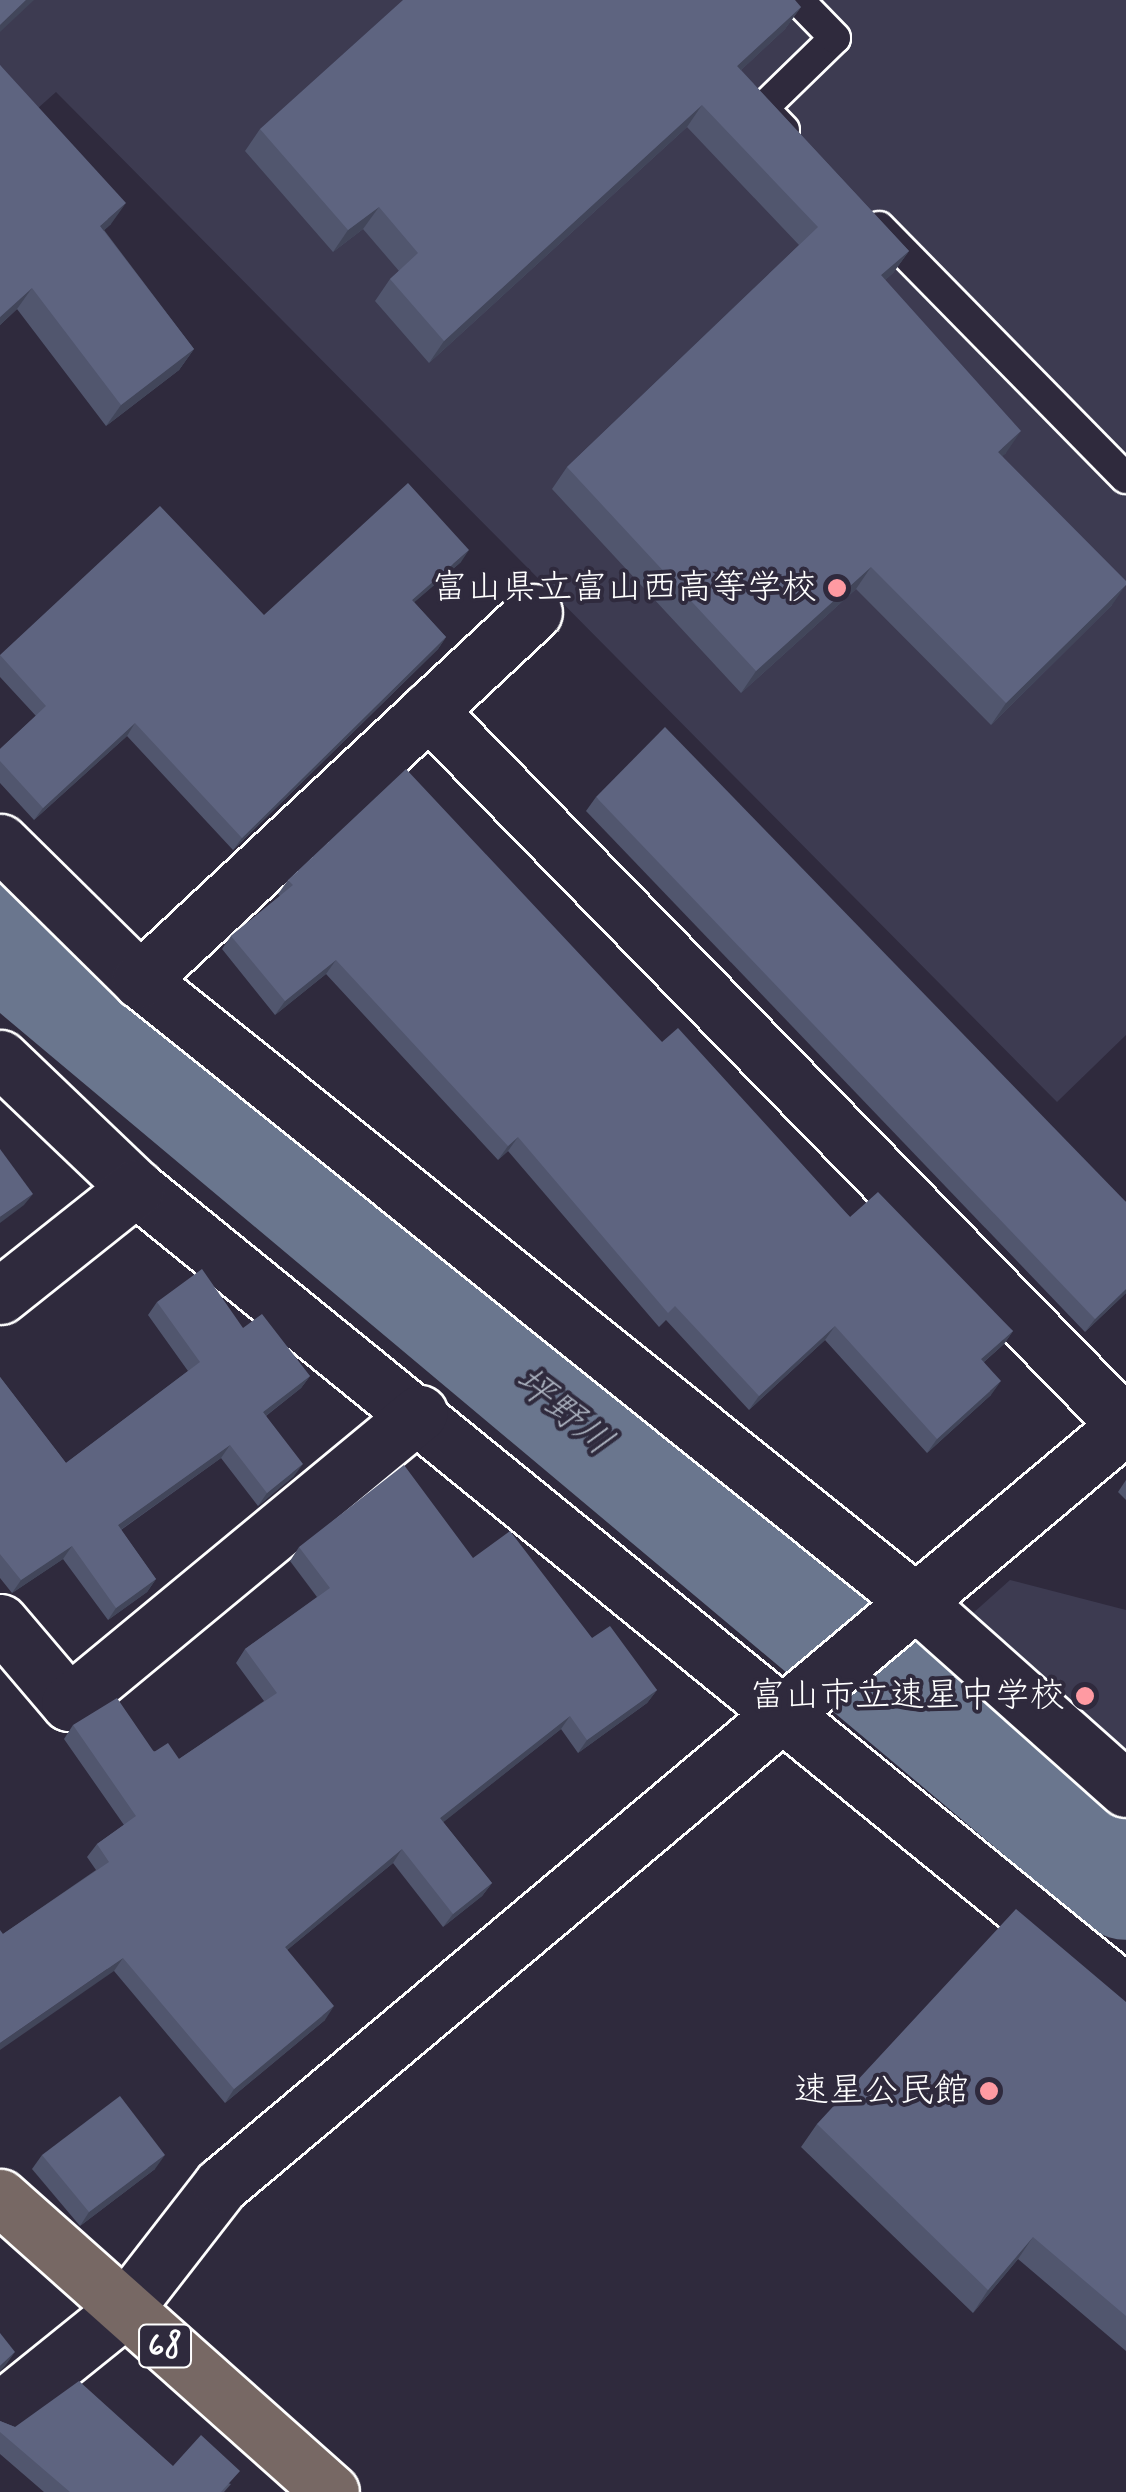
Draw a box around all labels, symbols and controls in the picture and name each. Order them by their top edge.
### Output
place label: 富山県立富山西高等学校 [432,567,817,609]
marker: 富山県立富山西高等学校 [826,577,848,599]
water label: 坪野川 [505,1358,621,1466]
place label: 富山市立速星中学校 [750,1675,1065,1717]
marker: 富山市立速星中学校 [1074,1685,1096,1707]
place label: 速星公民館 [794,2070,969,2112]
marker: 速星公民館 [978,2080,1000,2102]
road number: 68 [138,2319,192,2373]

